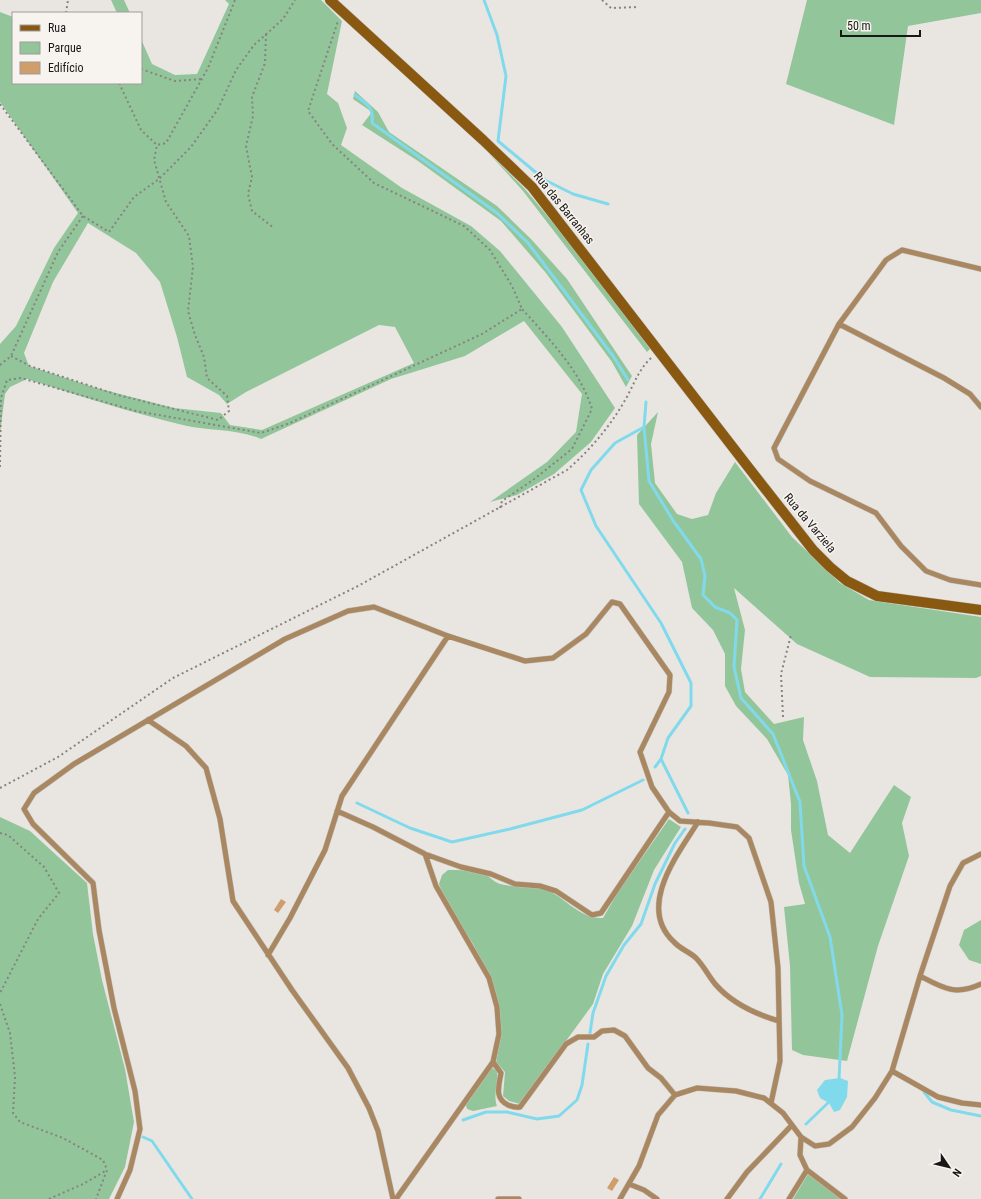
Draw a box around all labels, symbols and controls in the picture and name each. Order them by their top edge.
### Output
legend [12,12,142,84]
scale bar [841,12,920,38]
text: 50 m [847,19,871,33]
text: Rua [48,21,66,35]
text: Parque [48,41,82,55]
text: Edifício [48,61,84,75]
street label: Rua das Barranhas [531,169,597,247]
street label: Rua da Varziela [781,490,839,556]
north arrow [929,1147,969,1187]
text: N [949,1166,964,1179]

